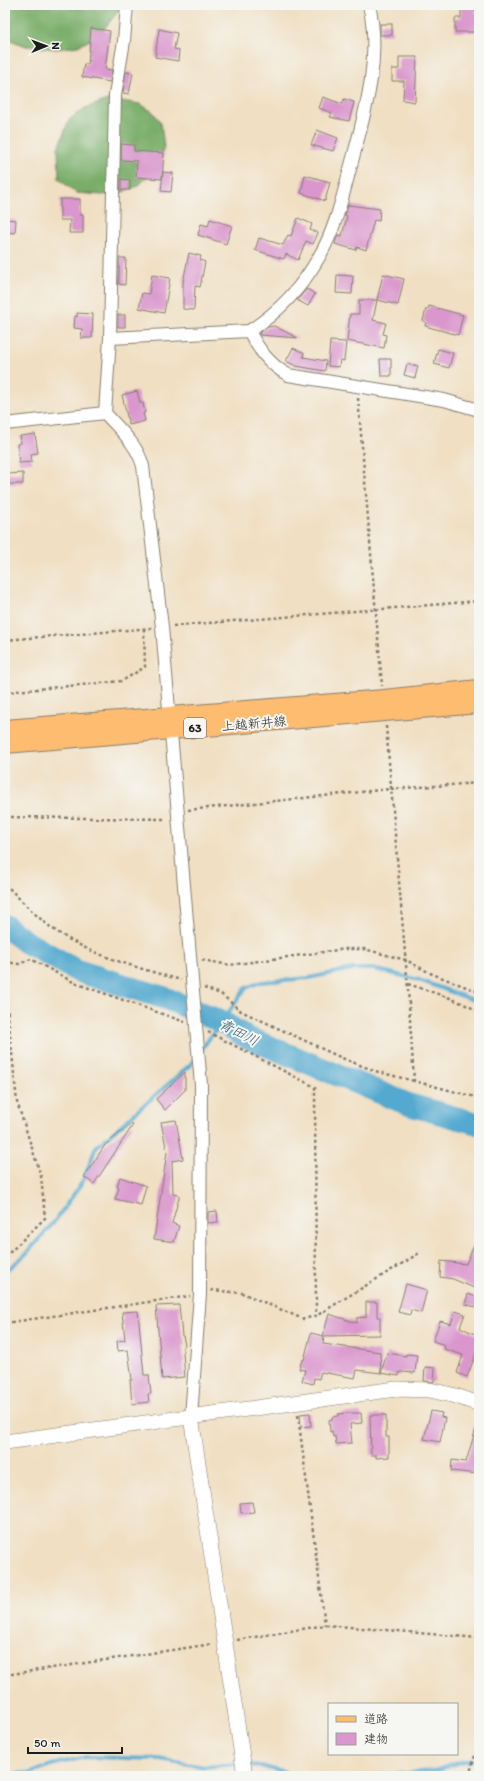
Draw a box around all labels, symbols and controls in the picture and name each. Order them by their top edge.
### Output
north arrow [26,26,66,66]
text: N [49,42,62,50]
street label: 上越新井線 [221,713,288,734]
road number: 63 [184,718,206,738]
water label: 青田川 [216,1015,261,1050]
legend [328,1703,458,1755]
text: 道路 [364,1712,388,1726]
scale bar [28,1729,122,1755]
text: 建物 [364,1732,388,1746]
text: 50 m [34,1736,60,1750]

